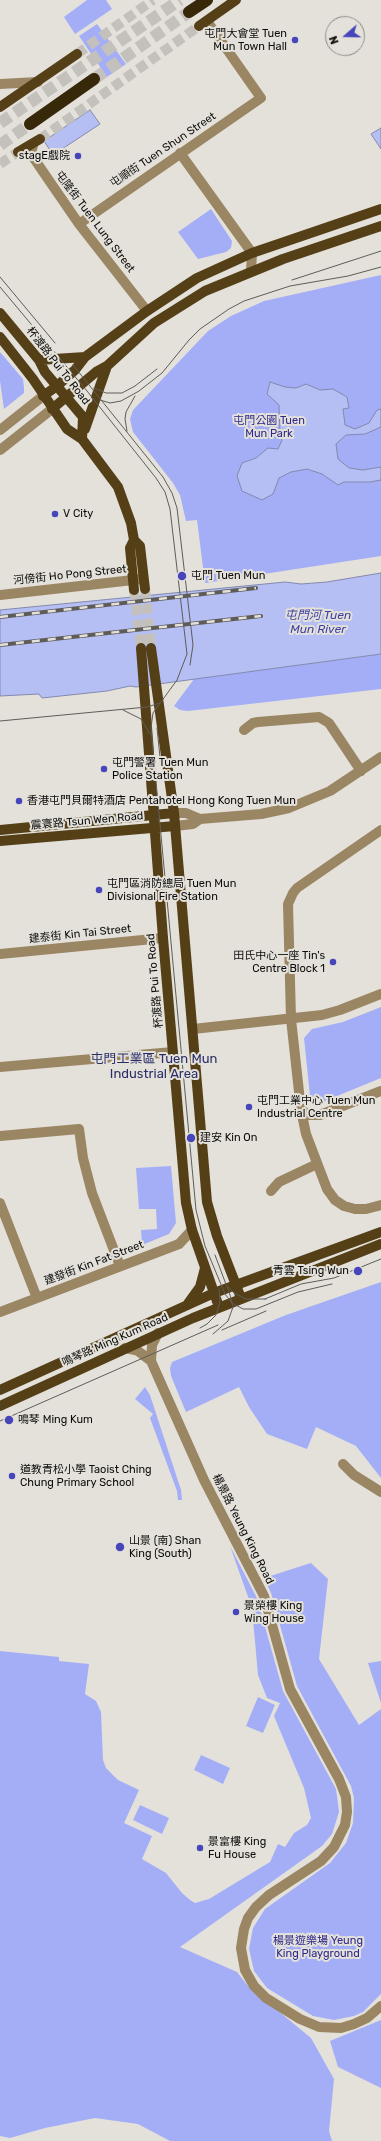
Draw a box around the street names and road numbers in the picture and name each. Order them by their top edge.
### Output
street label: 屯順街 Tuen Shun Street [108,110,218,190]
street label: 屯隆街 Tuen Lung Street [53,169,137,275]
street label: 杯渡路 Pui To Road [24,324,92,408]
street label: 河傍街 Ho Pong Street [13,562,127,588]
street label: 震寰路 Tsun Wen Road [30,810,144,832]
street label: 建泰街 Kin Tai Street [28,922,132,946]
street label: 杯渡路 Pui To Road [144,933,166,1029]
street label: 建發街 Kin Fat Street [43,1238,145,1288]
street label: 鳴琴路 Ming Kum Road [60,1311,170,1369]
street label: 楊景路 Yeung King Road [209,1472,277,1586]

